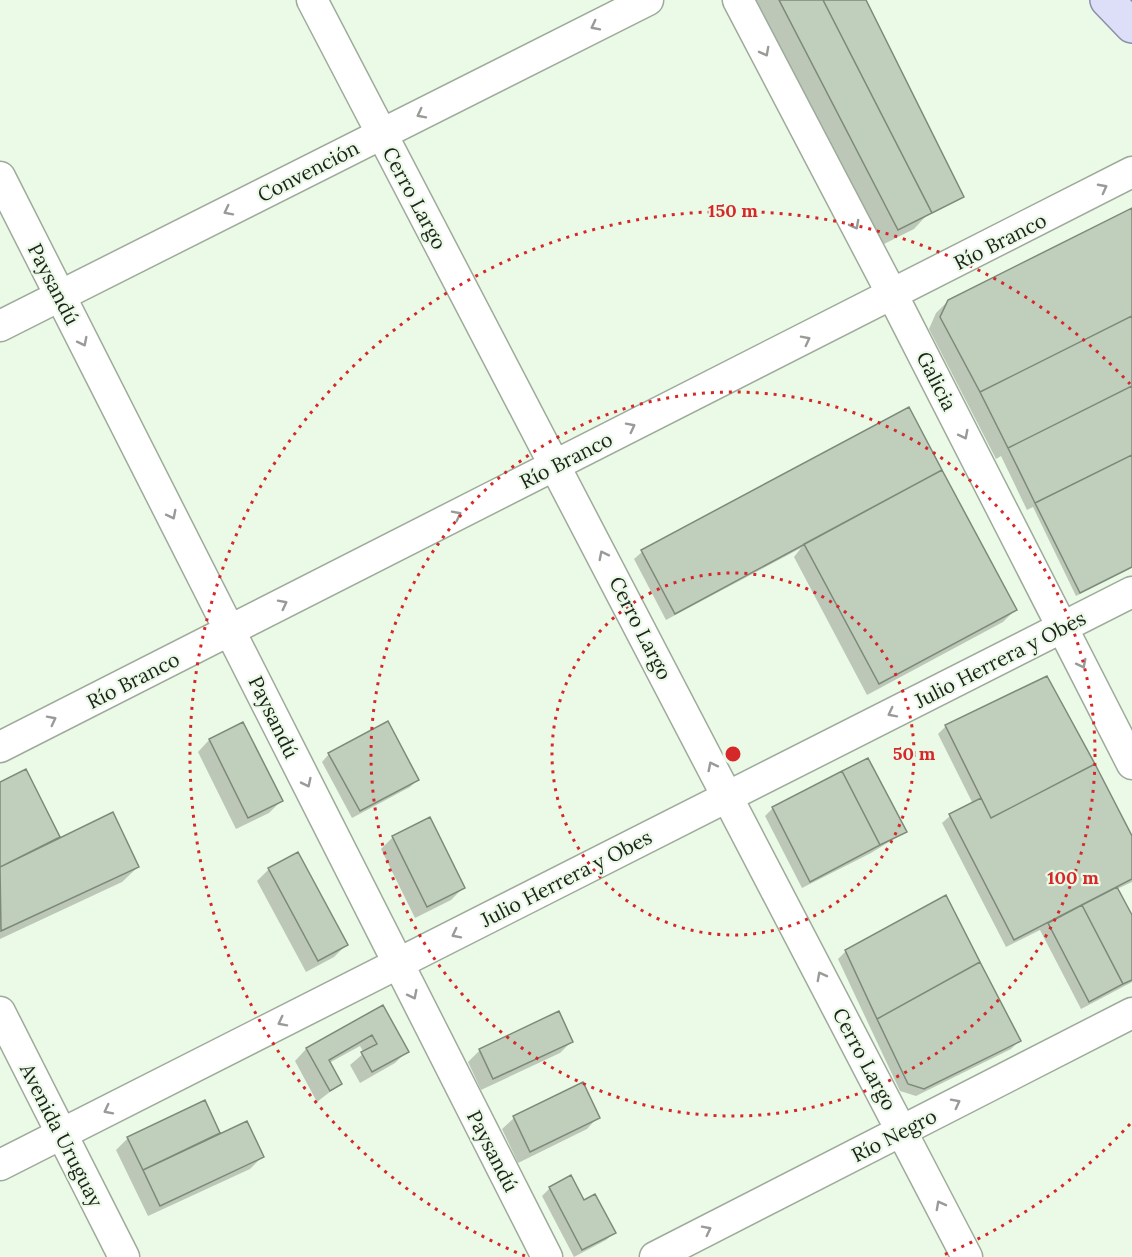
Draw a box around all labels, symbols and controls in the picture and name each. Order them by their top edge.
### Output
one-way arrow [591,19,602,31]
one-way arrow [758,46,769,56]
one-way arrow [417,107,427,118]
street label: Convención [253,135,363,207]
street label: Cerro Largo [378,142,452,254]
one-way arrow [1097,183,1108,195]
text: 150 m [708,199,758,222]
one-way arrow [224,204,234,215]
street label: Río Branco [949,207,1051,275]
one-way arrow [848,218,859,229]
street label: Paysandú [23,239,85,329]
one-way arrow [799,335,810,347]
one-way arrow [76,336,87,346]
street label: Galicia [912,347,962,415]
one-way arrow [625,423,636,435]
street label: Río Branco [515,426,617,494]
one-way arrow [957,429,969,440]
one-way arrow [165,509,177,520]
one-way arrow [451,511,462,523]
one-way arrow [599,551,610,562]
street label: Cerro Largo [604,572,678,684]
one-way arrow [277,599,288,611]
street label: Julio Herrera y Obes [909,605,1090,713]
street label: Río Branco [82,646,184,714]
one-way arrow [1075,658,1086,669]
street label: Paysandú [243,672,305,762]
one-way arrow [888,706,899,717]
one-way arrow [46,716,57,728]
text: 50 m [893,742,936,765]
centre of rings [723,744,743,764]
one-way arrow [708,762,719,772]
one-way arrow [300,777,312,788]
street label: Julio Herrera y Obes [475,824,656,932]
text: 100 m [1047,866,1099,889]
one-way arrow [452,927,462,938]
one-way arrow [817,972,828,983]
one-way arrow [406,989,418,1000]
street label: Cerro Largo [828,1003,902,1115]
one-way arrow [278,1015,289,1026]
street label: Avenida Uruguay [15,1058,109,1211]
one-way arrow [949,1099,960,1110]
one-way arrow [104,1103,115,1114]
street label: Río Negro [847,1103,941,1167]
street label: Paysandú [462,1106,524,1196]
one-way arrow [936,1200,948,1211]
one-way arrow [701,1226,712,1238]

